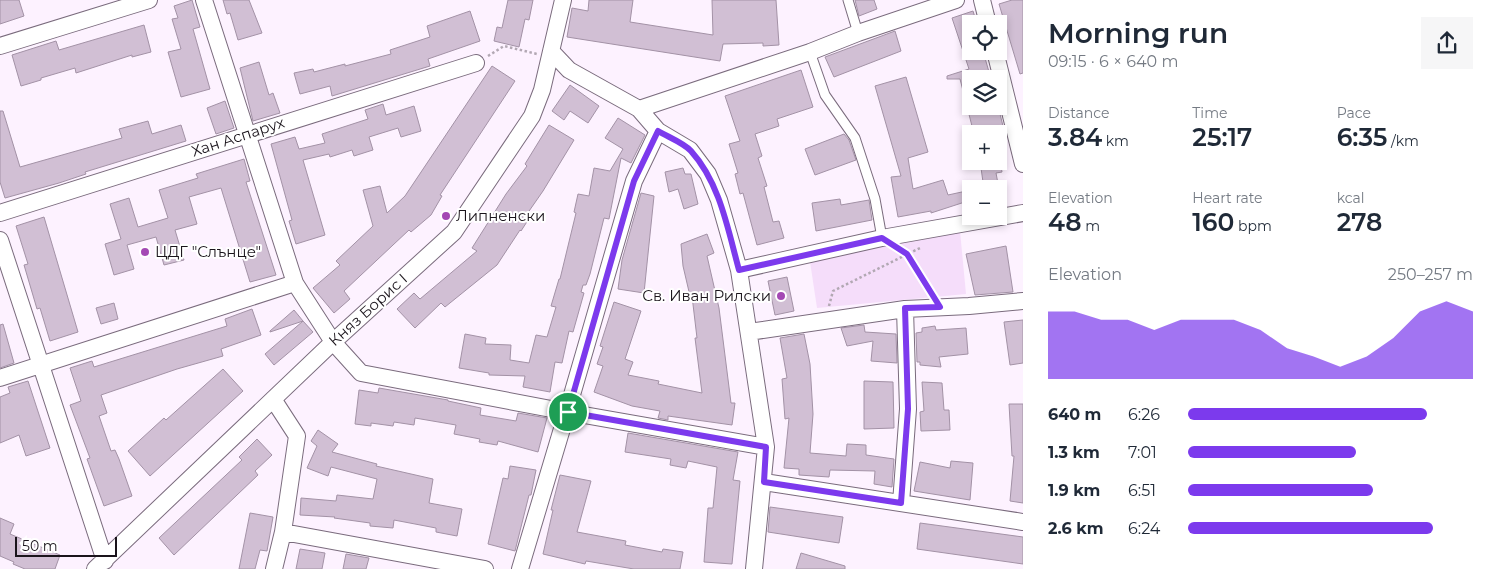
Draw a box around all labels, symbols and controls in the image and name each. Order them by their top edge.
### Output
map controls [962,15,1007,225]
button: locate [962,15,1007,60]
text: Morning run [1048,16,1228,50]
button: share [1421,17,1473,69]
text: 09:15 · 6 × 640 m [1048,52,1178,71]
button: layers [962,70,1007,115]
text: Distance [1048,104,1110,122]
text: Time [1192,104,1227,122]
text: Pace [1337,104,1371,122]
street label: Хан Аспарух [189,113,287,161]
text: 3.84 [1048,122,1102,152]
text: 25:17 [1192,122,1252,152]
text: 6:35 [1337,122,1387,152]
button: + [962,125,1007,170]
text: km [1102,132,1129,150]
text: /km [1387,132,1419,150]
button: − [962,180,1007,225]
text: Elevation [1048,189,1113,207]
text: Heart rate [1192,189,1263,207]
text: kcal [1337,189,1365,207]
place label: Липненски [456,206,545,225]
text: 48 [1048,207,1082,237]
text: 160 [1192,207,1234,237]
text: 278 [1337,207,1382,237]
marker: Липненски [440,210,452,222]
text: m [1082,217,1100,235]
text: bpm [1234,217,1272,235]
place label: ЦДГ "Слънце" [155,242,261,261]
marker: ЦДГ "Слънце" [139,246,151,258]
text: Elevation [1048,265,1122,284]
text: 250–257 m [1388,265,1473,284]
street label: Княз Борис I [324,269,411,350]
place label: Св. Иван Рилски [642,286,771,305]
marker: Св. Иван Рилски [775,290,787,302]
pin [547,391,589,433]
icon: arrive [554,398,582,426]
text: 640 m [1048,405,1101,424]
text: 6:26 [1128,405,1160,424]
text: 1.3 km [1048,443,1100,462]
text: 7:01 [1128,443,1157,462]
text: 1.9 km [1048,481,1100,500]
text: 6:51 [1128,481,1156,500]
text: 2.6 km [1048,519,1104,538]
text: 6:24 [1128,519,1160,538]
scale bar [15,534,118,557]
text: 50 m [22,537,58,555]

